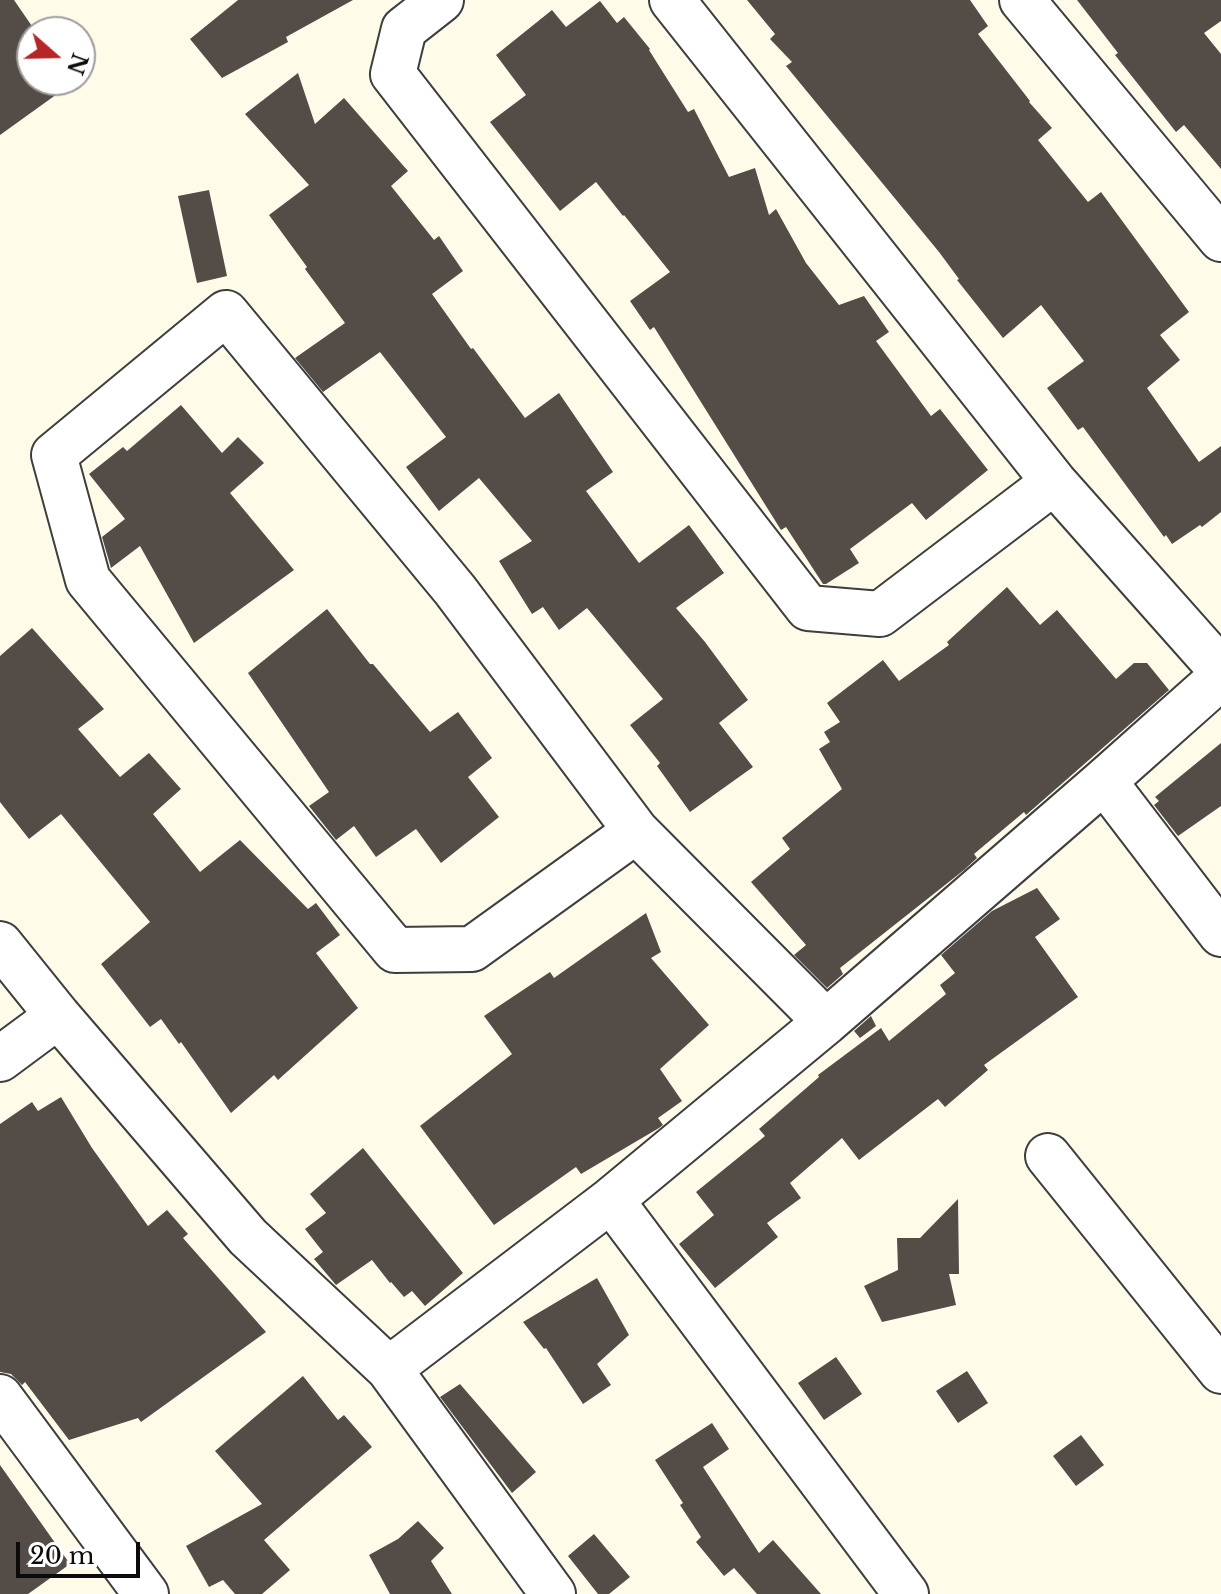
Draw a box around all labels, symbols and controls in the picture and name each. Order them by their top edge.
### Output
north arrow [16,16,96,96]
text: N [61,49,93,78]
scale bar [20,1526,144,1576]
text: 20 m [30,1541,95,1570]

